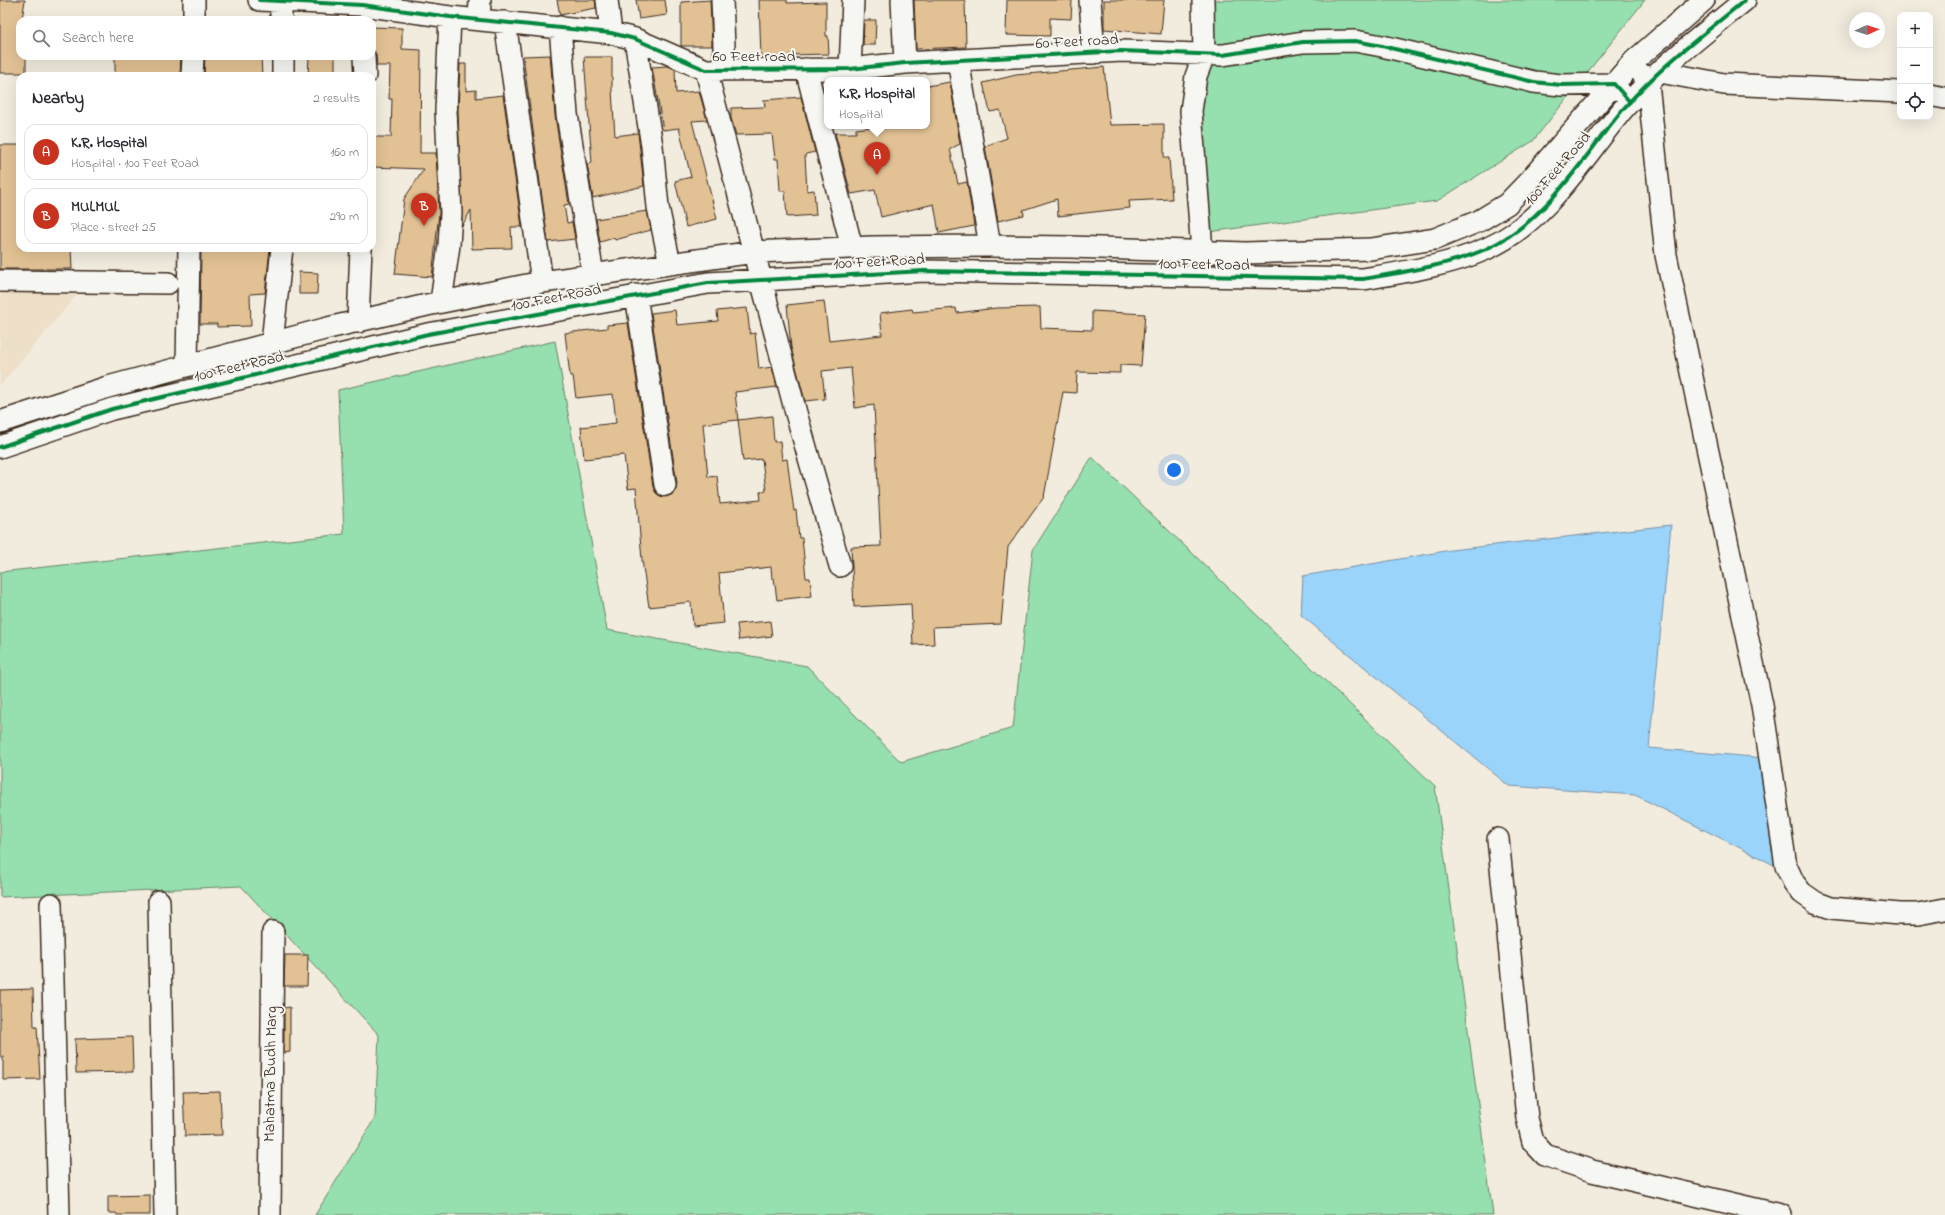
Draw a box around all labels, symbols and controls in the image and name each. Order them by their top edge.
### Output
north arrow [1849,12,1885,48]
map controls [1897,12,1933,120]
button: + [1897,12,1933,48]
search box [16,16,376,60]
icon: search [30,27,52,49]
text: Search here [62,27,134,49]
street label: 60 Feet road [1035,28,1119,56]
street label: 60 Feet road [713,45,795,69]
button: − [1897,48,1933,84]
popup [824,77,930,129]
text: K.R. Hospital [839,83,915,105]
button: locate [1897,84,1933,120]
text: Nearby [32,86,84,111]
text: 2 results [313,89,360,108]
text: Hospital [839,105,883,124]
street label: 100 Feet Road [1519,126,1597,212]
text: K.R. Hospital [71,132,147,154]
pin: A [864,142,890,175]
text: A [42,143,50,162]
text: 160 m [330,143,359,162]
text: Hospital · 100 Feet Road [71,154,199,173]
pin: B [411,193,437,226]
text: MULMUL [71,196,119,218]
text: B [42,207,50,226]
text: 290 m [330,207,359,226]
text: Place · street 25 [71,218,156,237]
street label: 100 Feet Road [833,248,925,276]
street label: 100 Feet Road [1158,252,1250,278]
street label: 100 Feet Road [509,277,603,319]
street label: 100 Feet Road [192,345,286,389]
your location [1164,460,1184,480]
street label: Mahatma Budh Marg [258,1006,284,1142]

